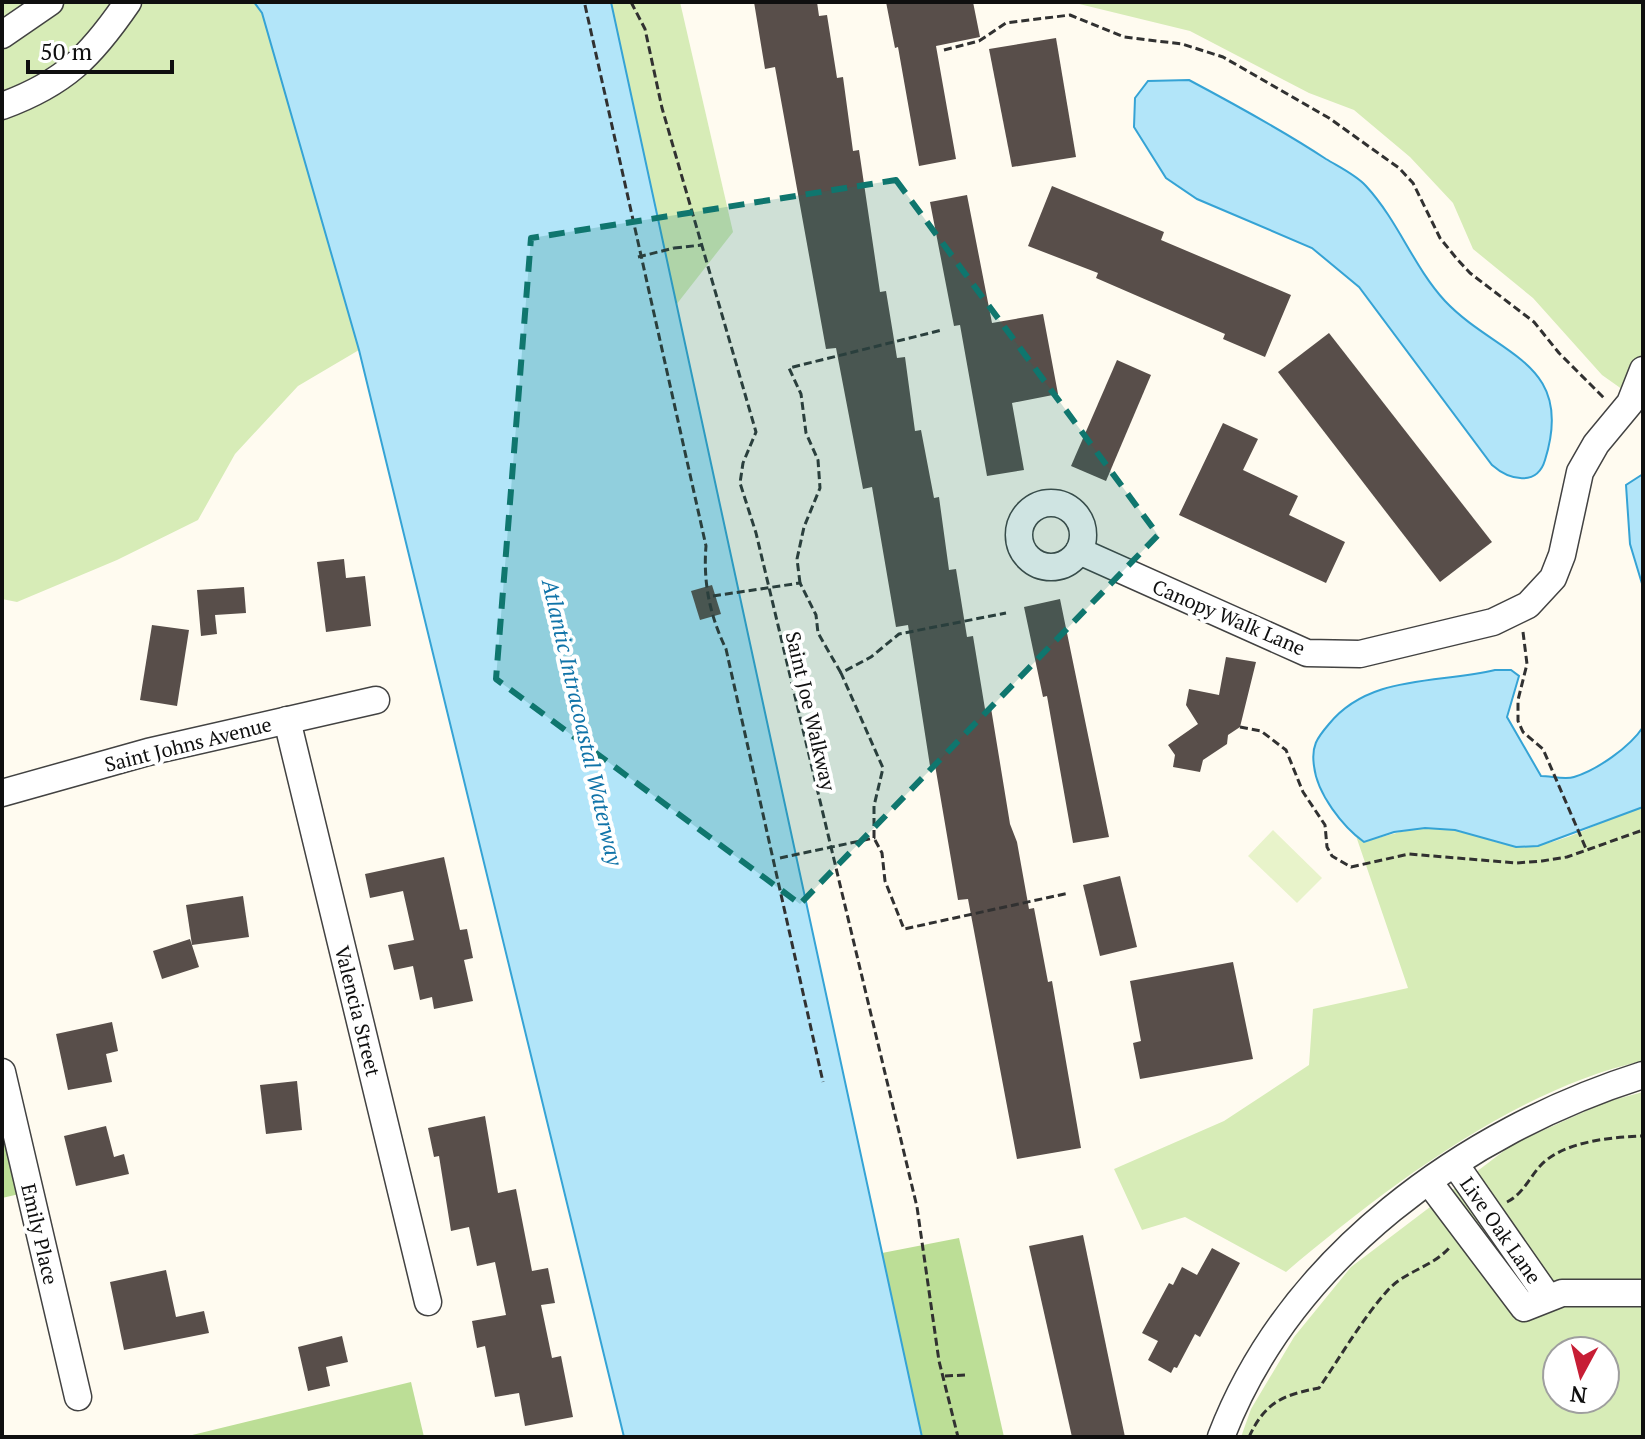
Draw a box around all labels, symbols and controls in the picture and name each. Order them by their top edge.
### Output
scale bar [28,24,172,74]
text: 50 m [40,35,92,67]
street label: Canopy Walk Lane [1148,573,1310,661]
water label: Atlantic Intracoastal Waterway [535,574,630,869]
street label: Saint Joe Walkway [780,629,843,794]
street label: Saint Johns Avenue [102,710,274,778]
street label: Valencia Street [329,943,387,1080]
street label: Live Oak Lane [1454,1171,1548,1289]
street label: Emily Place [15,1181,65,1287]
north arrow [1541,1335,1621,1415]
text: N [1568,1380,1589,1411]

